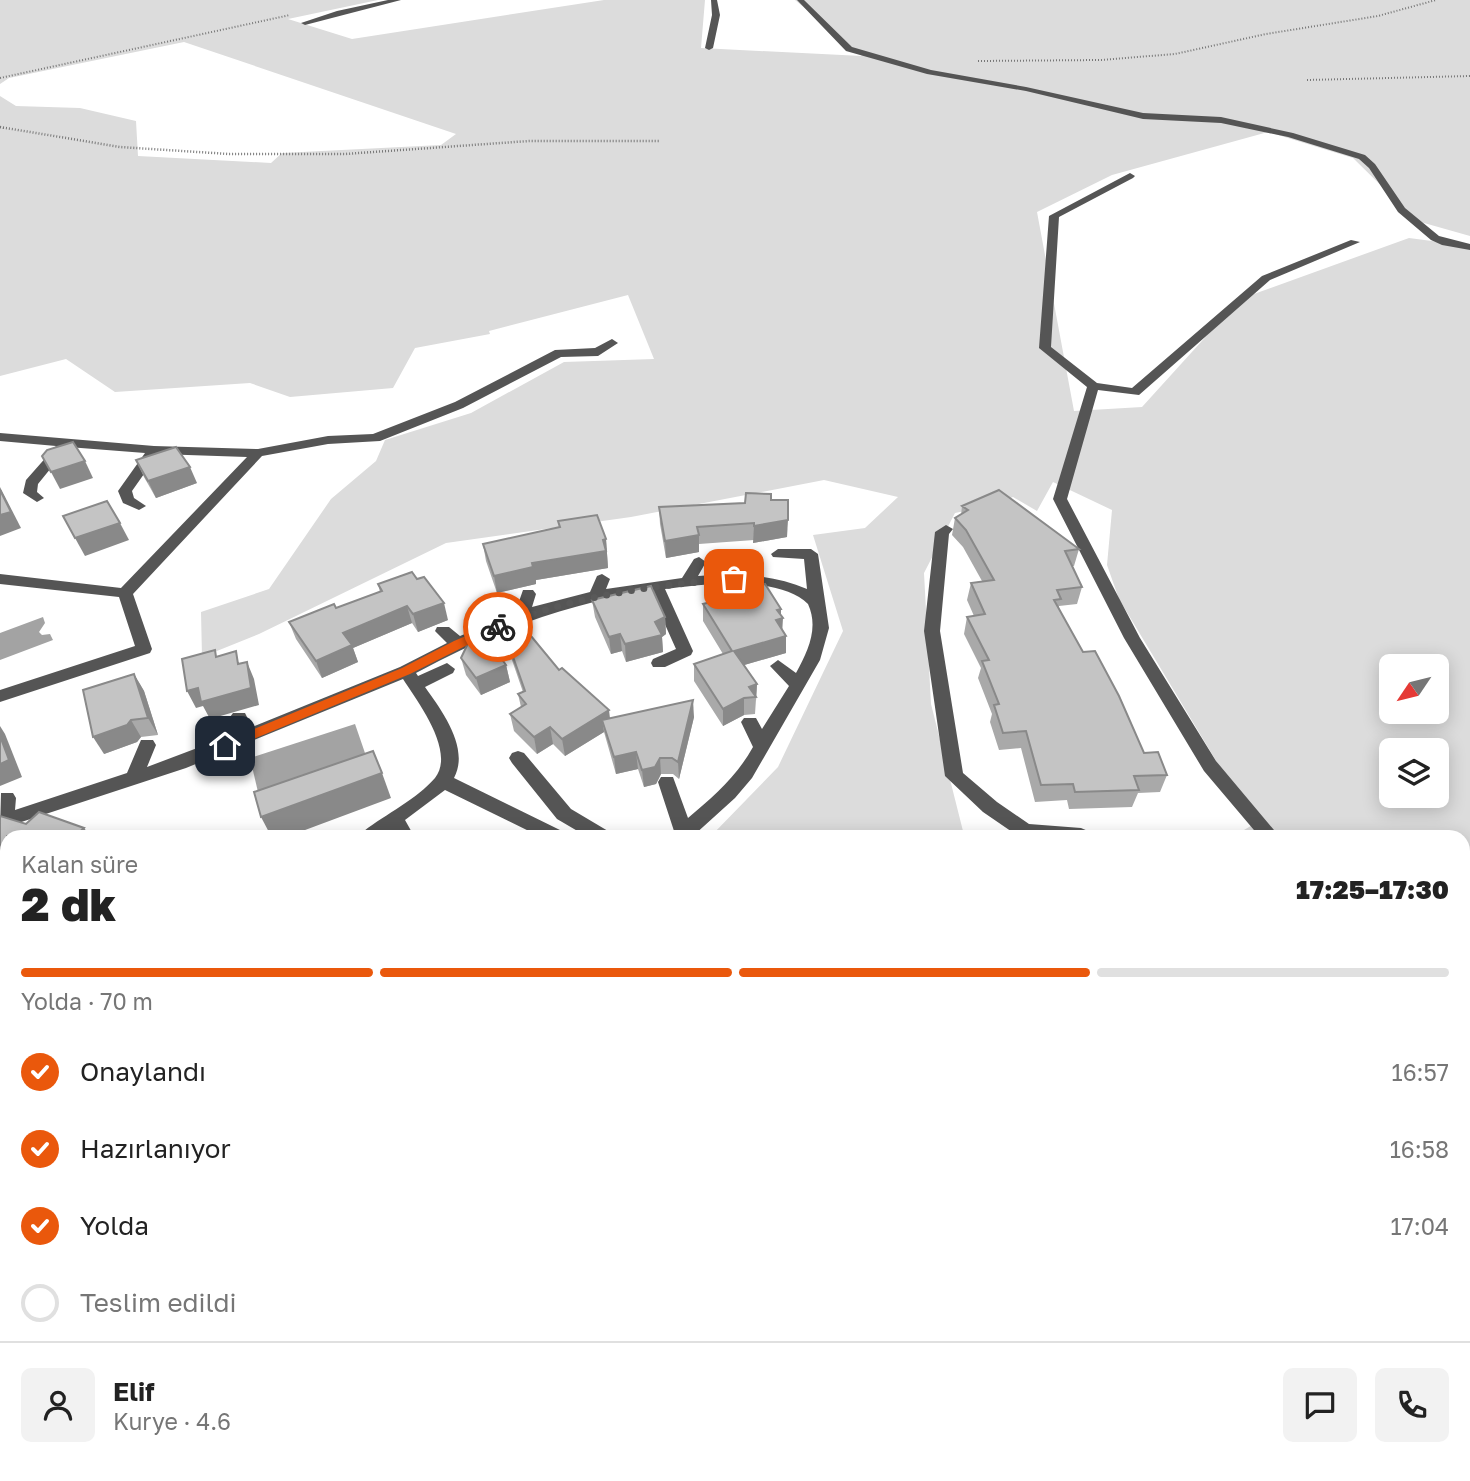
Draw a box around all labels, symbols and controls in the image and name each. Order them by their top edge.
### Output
pin [704,549,764,609]
icon: bag [715,560,753,598]
courier [463,592,533,662]
icon: bike [479,608,517,646]
north arrow [1379,654,1449,724]
map controls [1379,654,1449,808]
pin [195,716,255,776]
icon: home [206,727,244,765]
button: layers [1379,738,1449,808]
text: Kalan süre [21,850,138,878]
text: 17:25–17:30 [1296,874,1449,905]
text: 2 dk [21,876,116,931]
text: Yolda · 70 m [21,987,153,1015]
icon: check [21,1053,59,1091]
text: Onaylandı [80,1056,206,1087]
text: 16:57 [1392,1058,1449,1086]
icon: check [21,1130,59,1168]
text: Hazırlanıyor [80,1133,231,1164]
text: 16:58 [1390,1135,1449,1163]
icon: check [21,1207,59,1245]
text: Yolda [80,1210,149,1241]
text: 17:04 [1390,1212,1449,1240]
text: Teslim edildi [80,1287,237,1318]
button: person [21,1368,95,1442]
button: chat [1283,1368,1357,1442]
button: phone [1375,1368,1449,1442]
text: Elif [113,1376,155,1407]
text: Kurye · 4.6 [113,1407,231,1435]

